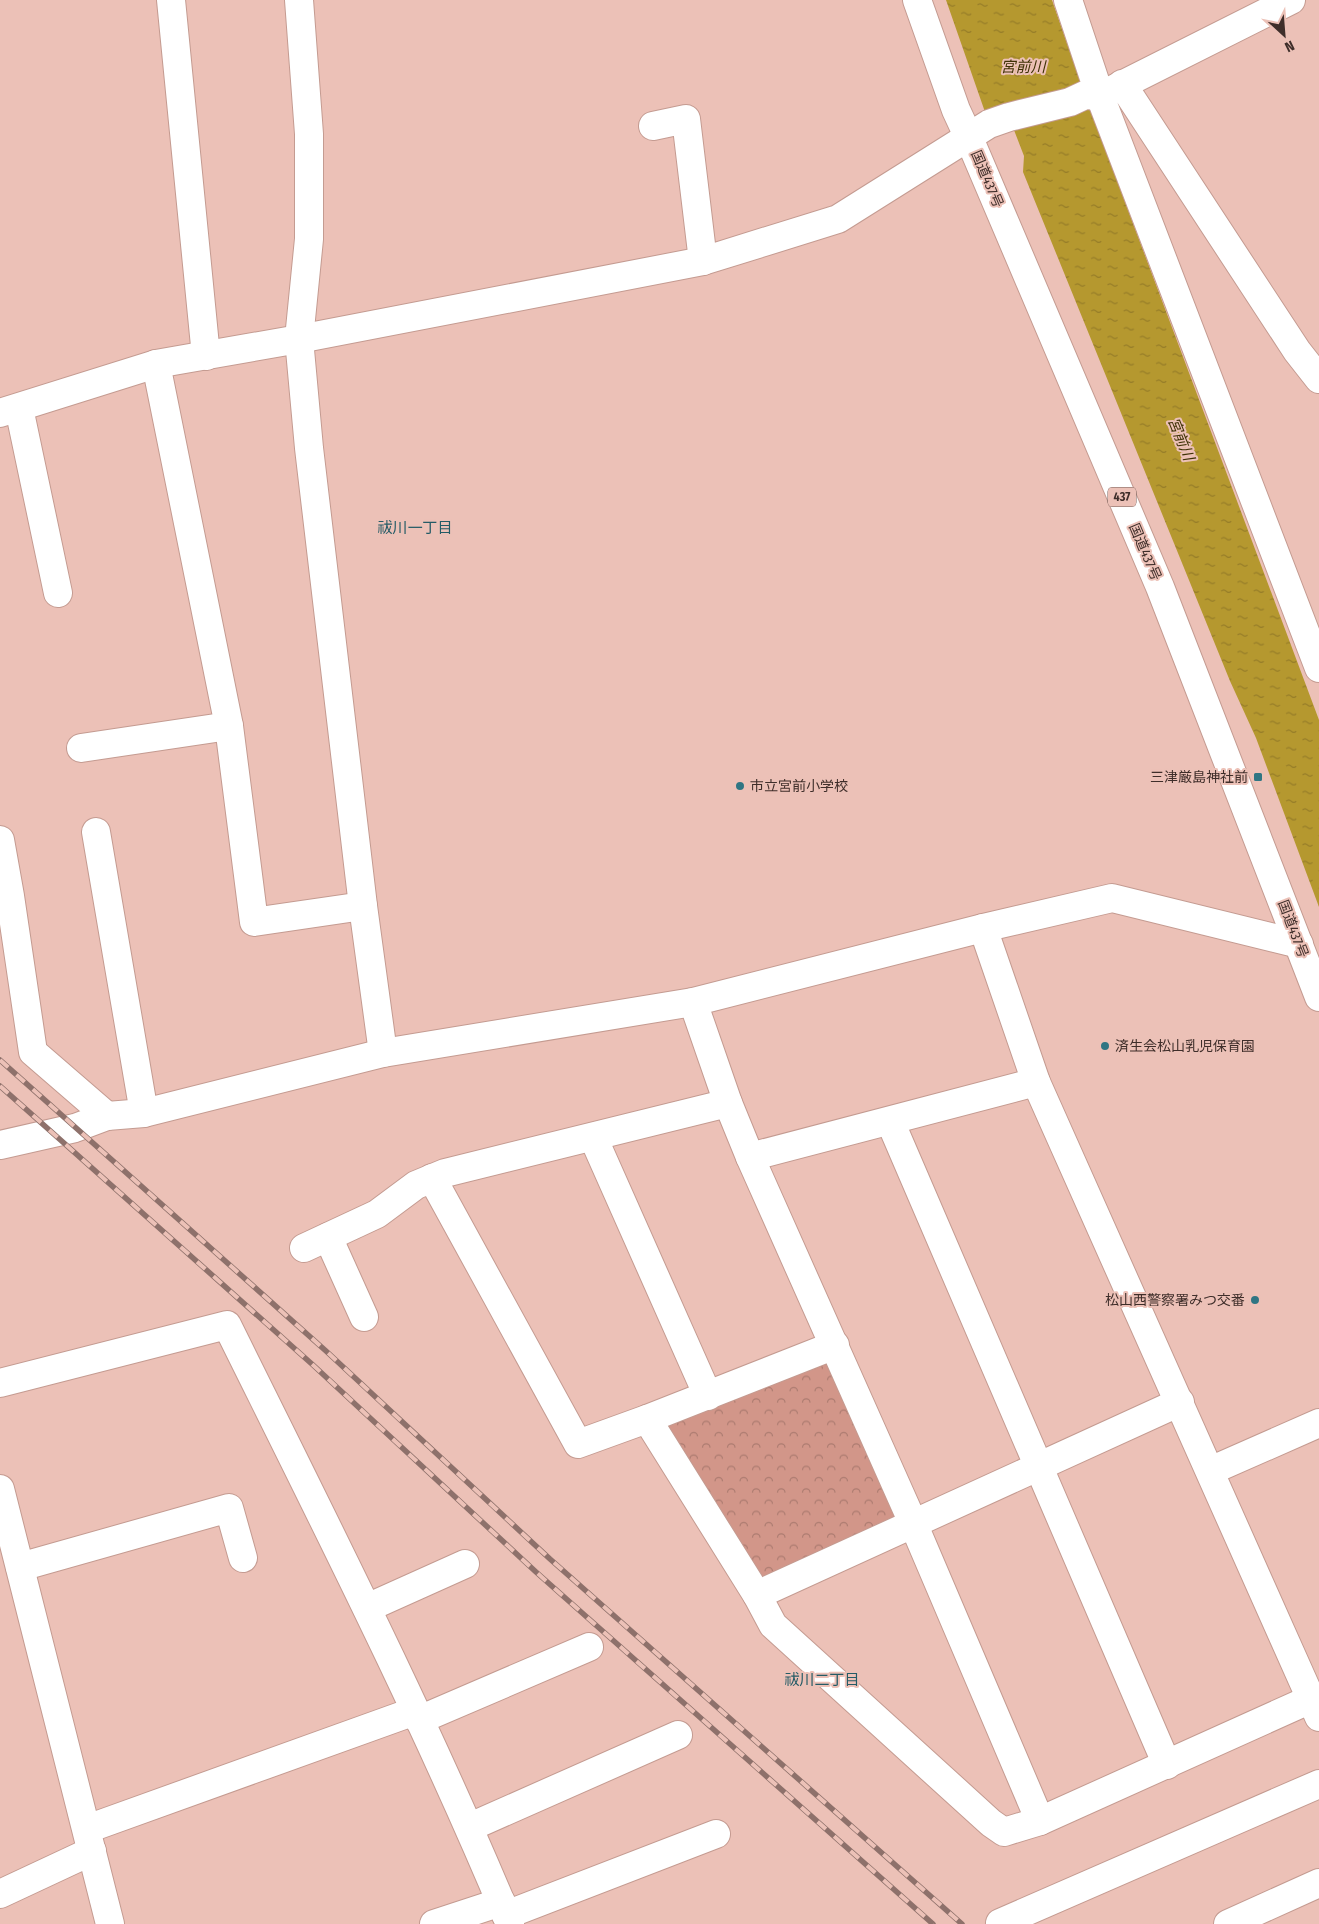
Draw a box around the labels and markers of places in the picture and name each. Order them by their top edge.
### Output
place label: 三津厳島神社前 [1150,769,1248,786]
marker: 三津厳島神社前 [1252,771,1264,783]
place label: 市立宮前小学校 [750,778,848,795]
marker: 市立宮前小学校 [734,780,746,792]
place label: 済生会松山乳児保育園 [1115,1038,1255,1055]
marker: 済生会松山乳児保育園 [1099,1040,1111,1052]
place label: 松山西警察署みつ交番 [1105,1292,1245,1309]
marker: 松山西警察署みつ交番 [1249,1294,1261,1306]

